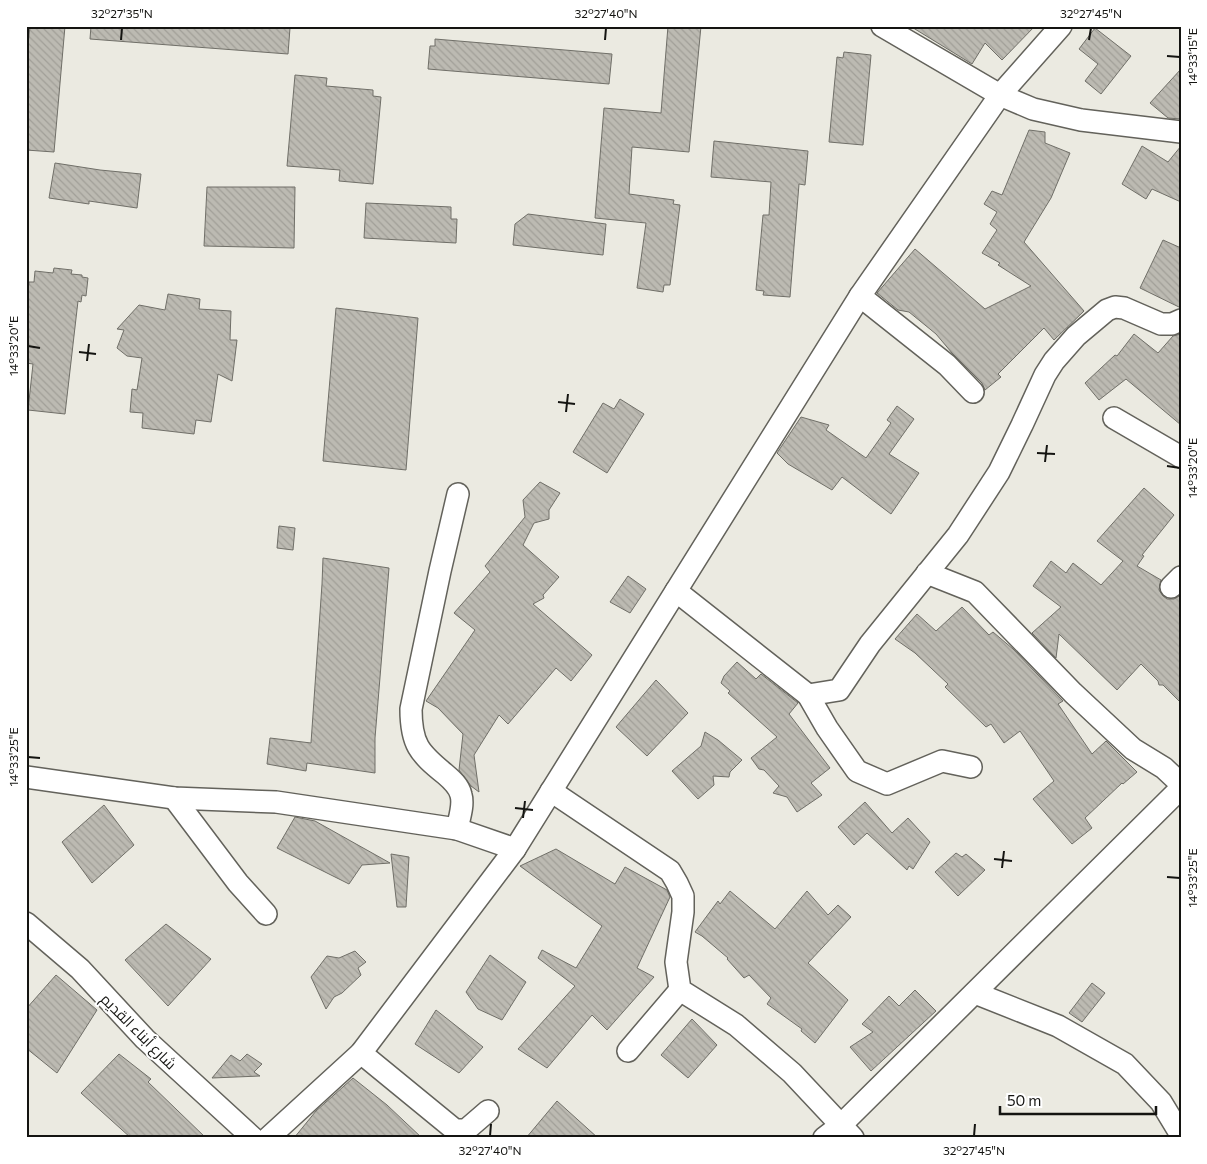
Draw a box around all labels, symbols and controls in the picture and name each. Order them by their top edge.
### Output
text: 32°27'35"N [91,6,153,20]
text: 32°27'40"N [574,6,638,20]
text: 32°27'45"N [1060,6,1122,20]
text: 14°33'15"E [1185,28,1199,86]
text: 14°33'20"E [6,316,20,376]
text: 14°33'20"E [1185,438,1199,498]
text: 14°33'25"E [6,727,20,787]
text: 14°33'25"E [1185,848,1199,908]
street label: شارع أبناء القديم [95,989,181,1075]
scale bar [1000,1084,1156,1116]
text: 50 m [1007,1091,1041,1109]
text: 32°27'40"N [458,1143,522,1157]
text: 32°27'45"N [943,1143,1005,1157]

